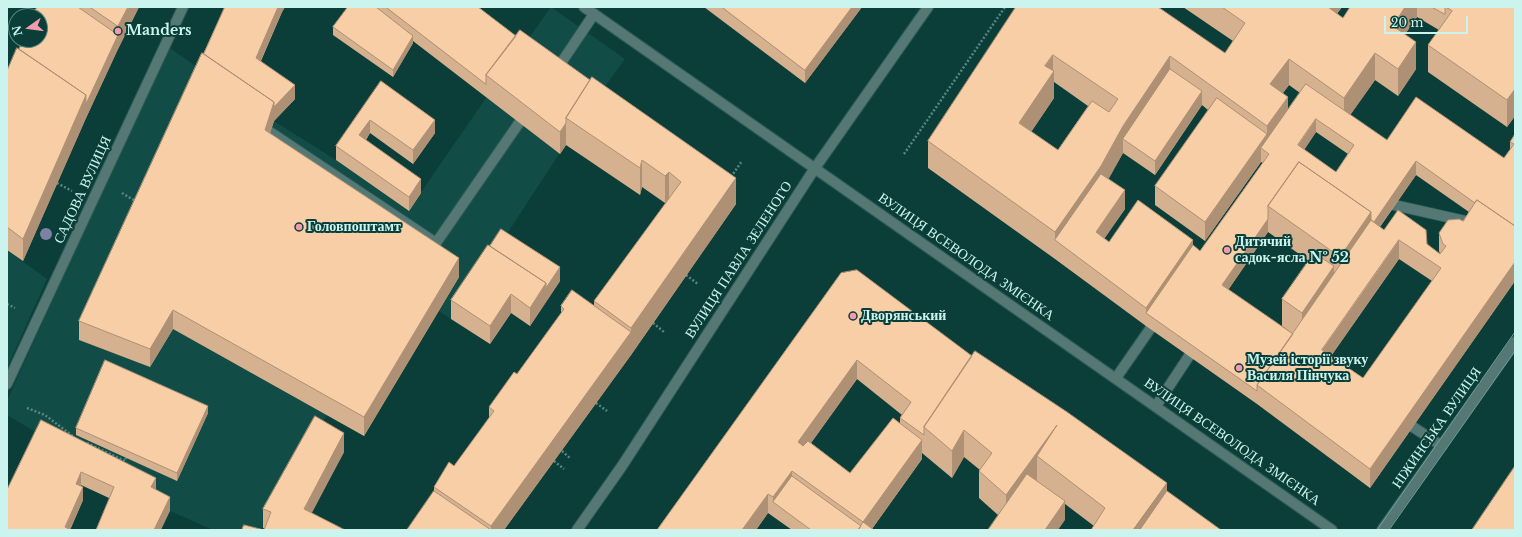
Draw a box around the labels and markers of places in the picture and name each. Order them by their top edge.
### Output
place label: Manders [126,23,192,39]
marker: Manders [113,26,123,36]
place label: Головпоштамт [307,219,401,235]
marker: Головпоштамт [294,222,304,232]
place label: Дитячий садок-ясла № 52 [1235,234,1349,266]
marker: Дитячий садок-ясла № 52 [1222,245,1232,255]
place label: Дворянський [861,308,946,324]
marker: Дворянський [848,311,858,321]
place label: Музей історії звуку Василя Пінчука [1247,352,1368,384]
marker: Музей історії звуку Василя Пінчука [1234,363,1244,373]

